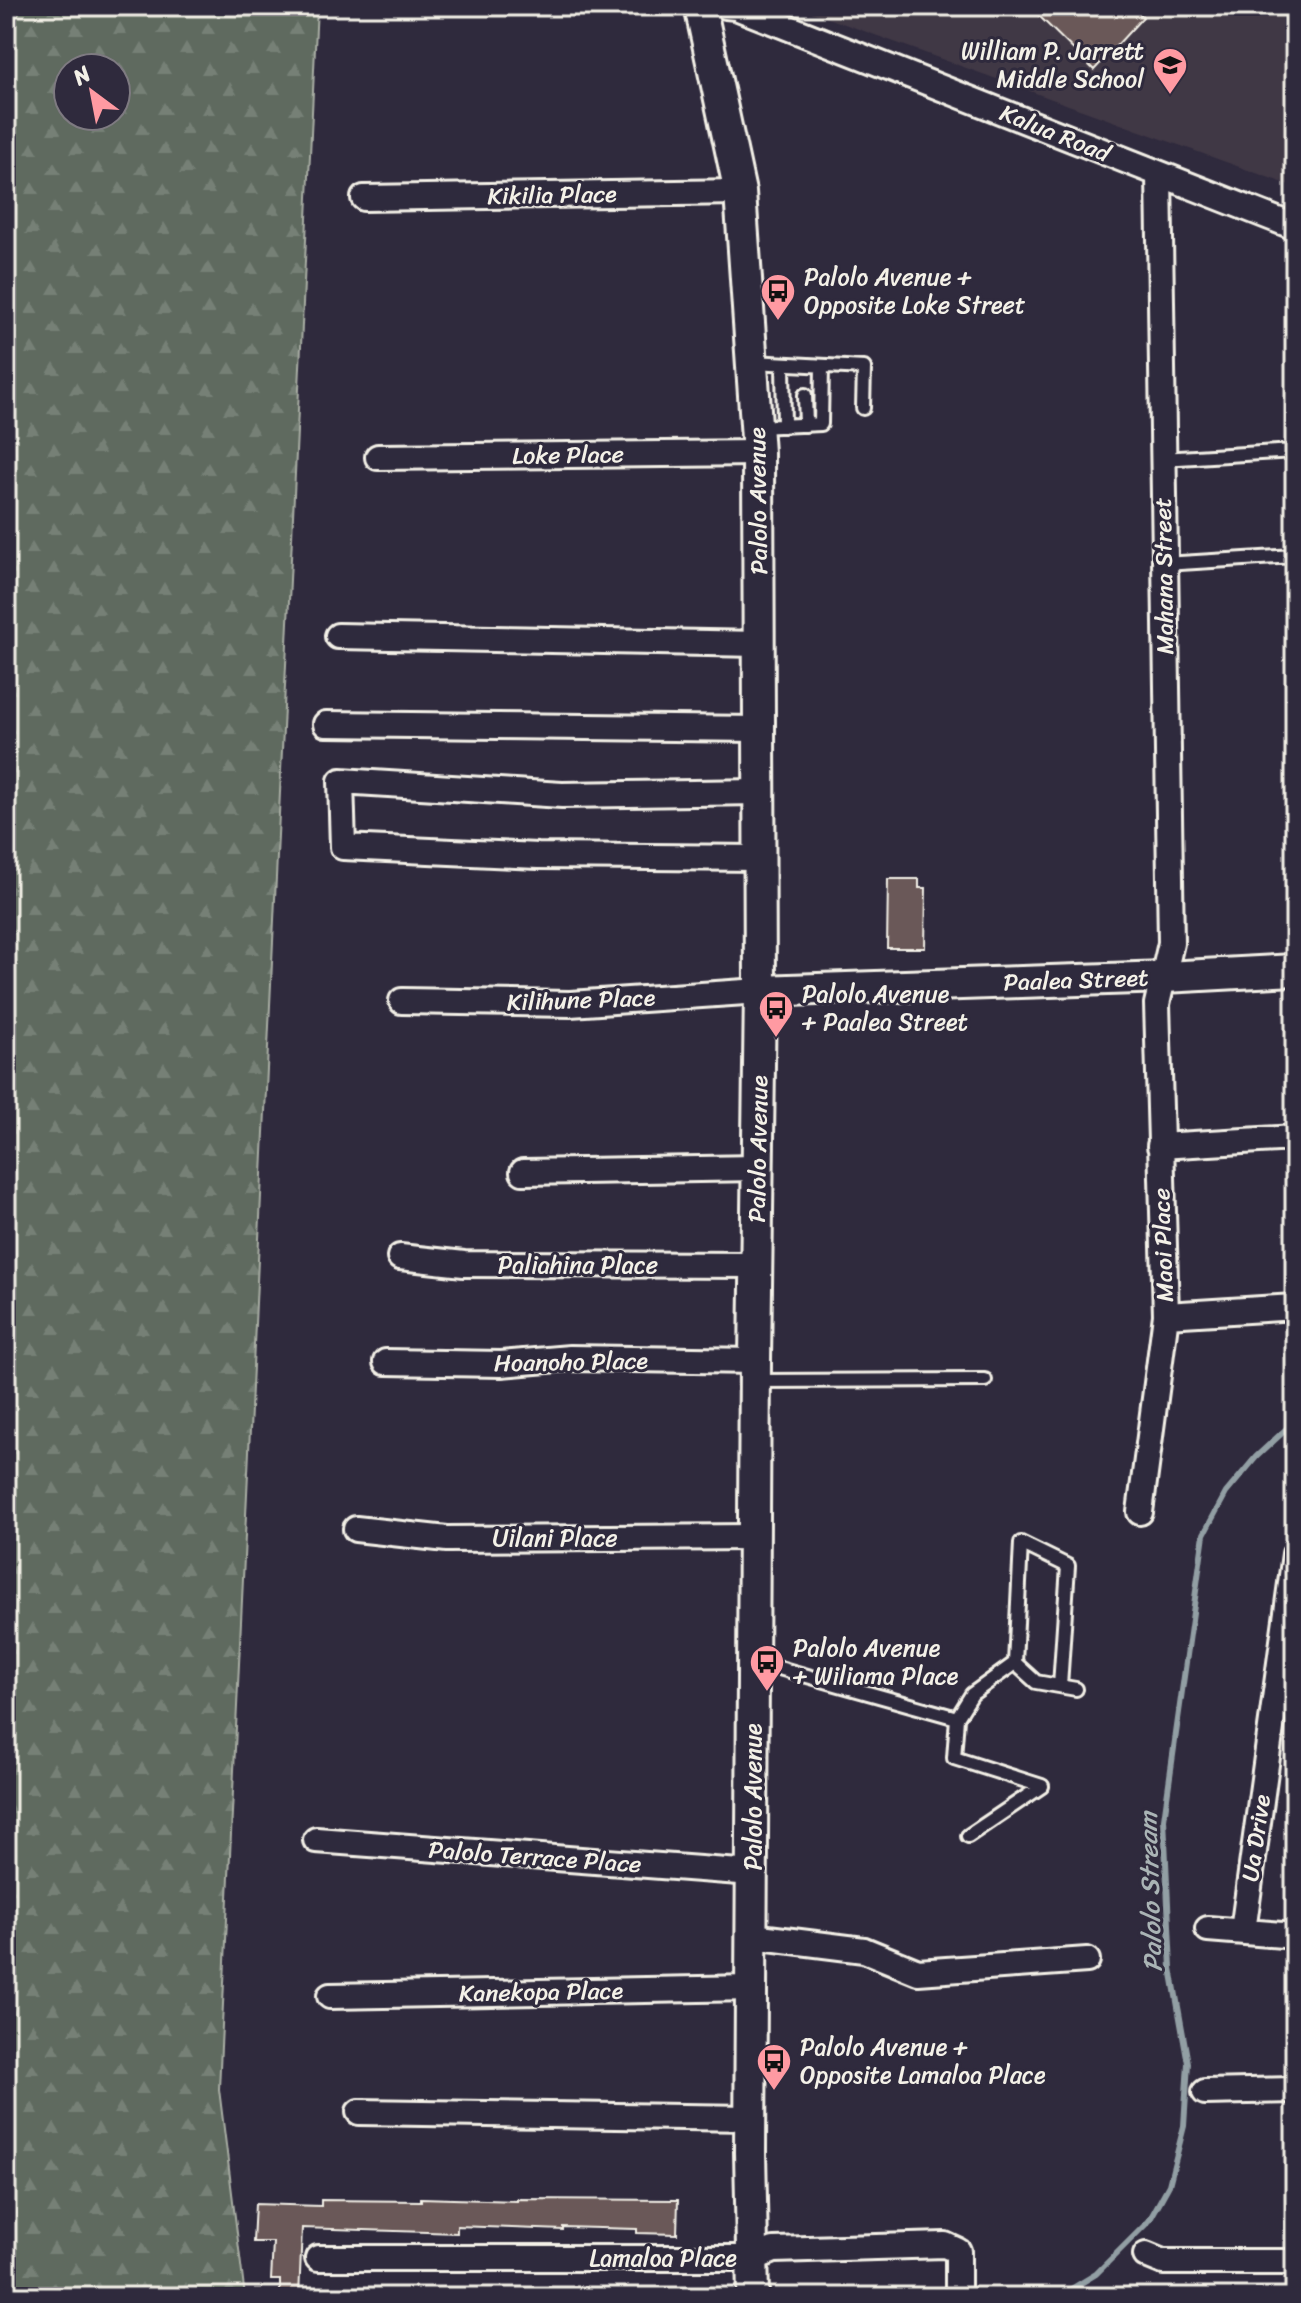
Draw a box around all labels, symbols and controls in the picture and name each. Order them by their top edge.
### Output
place label: William P. Jarrett Middle School [961,30,1145,100]
school or university icon: William P. Jarrett Middle School [1151,46,1189,96]
north arrow [52,52,132,132]
text: N [64,54,99,97]
street label: Kalua Road [993,92,1119,175]
street label: Kikilia Place [487,173,617,217]
place label: Palolo Avenue + Opposite Loke Street [804,256,1025,326]
bus stop icon: Palolo Avenue + Opposite Loke Street [759,272,797,322]
street label: Palolo Avenue [736,427,780,575]
street label: Loke Place [512,433,624,477]
street label: Mahana Street [1142,497,1186,655]
street label: Paalea Street [1003,956,1149,1004]
place label: Palolo Avenue + Paalea Street [801,973,968,1043]
street label: Kilihune Place [506,976,656,1024]
bus stop icon: Palolo Avenue + Paalea Street [757,989,795,1039]
street label: Palolo Avenue [736,1075,780,1223]
street label: Maoi Place [1140,1187,1186,1303]
street label: Paliahina Place [498,1244,658,1286]
street label: Hoanoho Place [494,1340,649,1384]
street label: Uilani Place [493,1517,617,1559]
place label: Palolo Avenue + Wiliama Place [792,1627,959,1697]
bus stop icon: Palolo Avenue + Wiliama Place [748,1643,786,1693]
street label: Palolo Avenue [732,1723,774,1871]
street label: Ua Drive [1229,1791,1283,1884]
water label: Palolo Stream [1124,1809,1176,1973]
street label: Palolo Terrace Place [427,1829,643,1885]
street label: Kanekopa Place [458,1970,624,2014]
place label: Palolo Avenue + Opposite Lamaloa Place [800,2026,1046,2096]
bus stop icon: Palolo Avenue + Opposite Lamaloa Place [755,2042,793,2092]
street label: Lamaloa Place [589,2237,737,2279]

